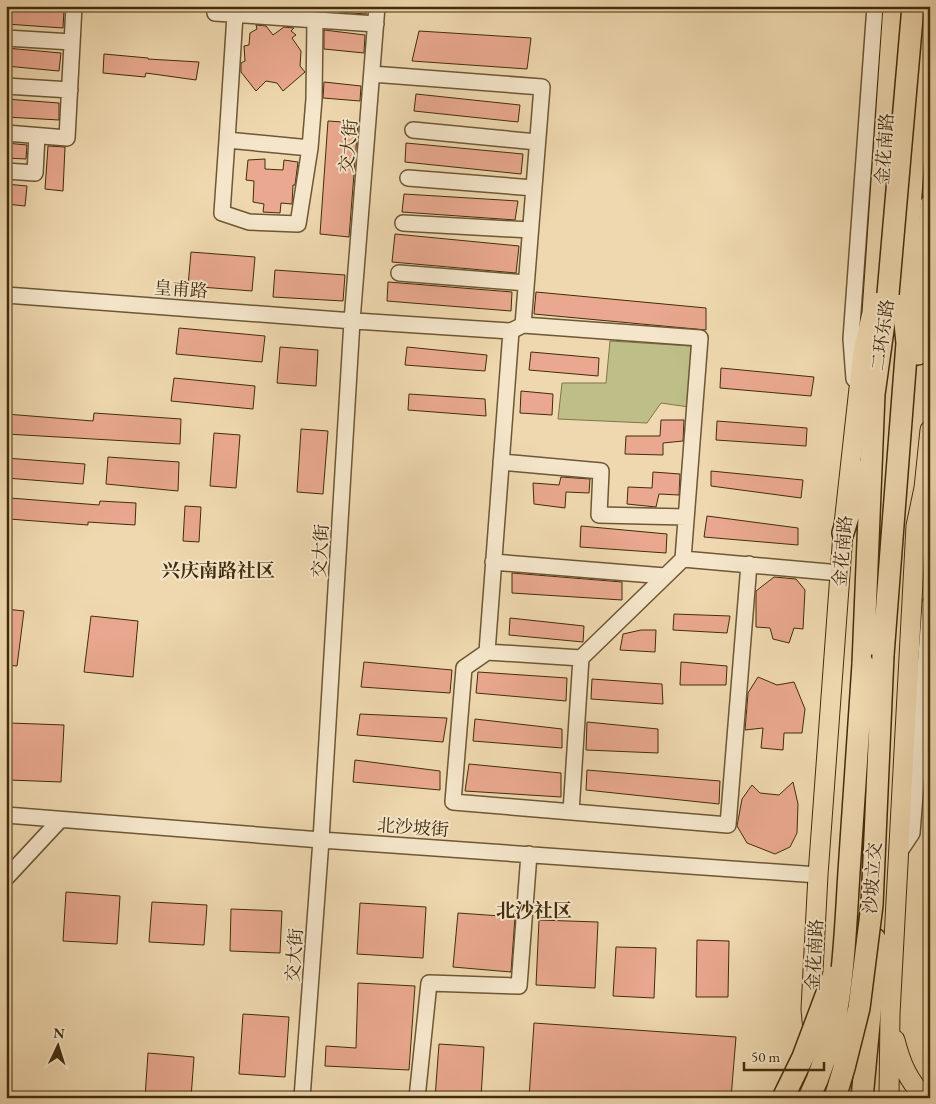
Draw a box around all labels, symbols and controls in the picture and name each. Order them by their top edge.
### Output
street label: 金花南路 [870,112,898,186]
street label: 交大街 [334,118,362,174]
street label: 皇甫路 [153,276,209,302]
street label: 二环东路 [866,298,898,372]
street label: 金花南路 [827,514,857,588]
street label: 交大街 [307,523,333,579]
district label: 兴庆南路社区 [161,558,275,583]
street label: 北沙坡街 [376,813,450,841]
street label: 沙坡立交 [858,841,886,915]
district label: 北沙社区 [496,898,572,923]
street label: 金花南路 [801,918,827,992]
street label: 交大街 [281,927,307,983]
north arrow [32,1022,82,1072]
text: N [53,1024,66,1042]
scale bar [744,1039,824,1071]
text: 50 m [751,1047,780,1066]

